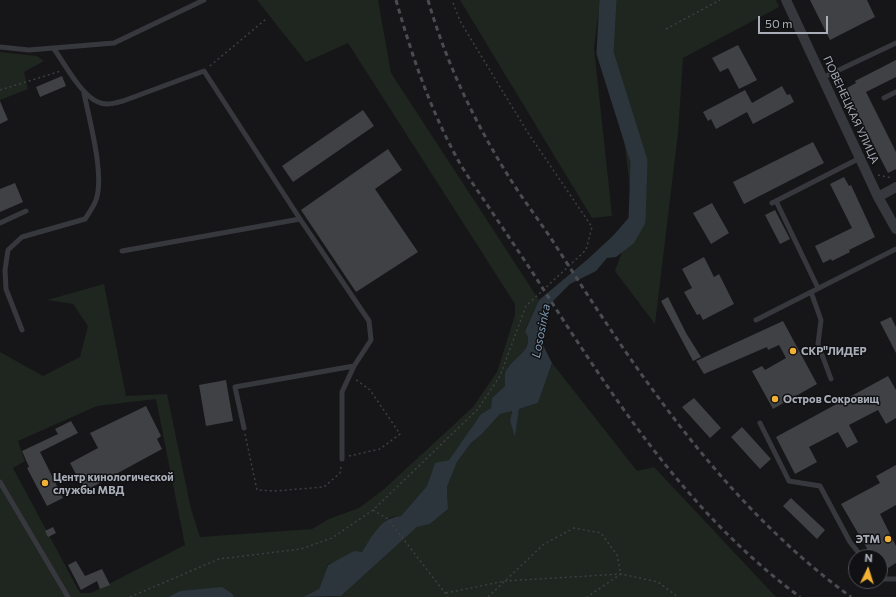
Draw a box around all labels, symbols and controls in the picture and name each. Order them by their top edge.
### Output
scale bar [760,8,830,34]
text: 50 m [765,16,793,30]
street label: ПОВЕНЕЦКАЯ УЛИЦА [820,54,882,166]
water label: Lososinka [529,303,553,359]
place label: СКР"ЛИДЕР [801,344,867,358]
marker: СКР"ЛИДЕР [788,346,798,356]
place label: Остров Сокровищ [783,392,879,406]
marker: Остров Сокровищ [770,394,780,404]
place label: Центр кинологической службы МВД [53,470,174,496]
marker: Центр кинологической службы МВД [40,478,50,488]
place label: ЭТМ [855,532,880,546]
marker: ЭТМ [883,534,893,544]
north arrow [848,549,888,589]
text: N [864,551,873,564]

